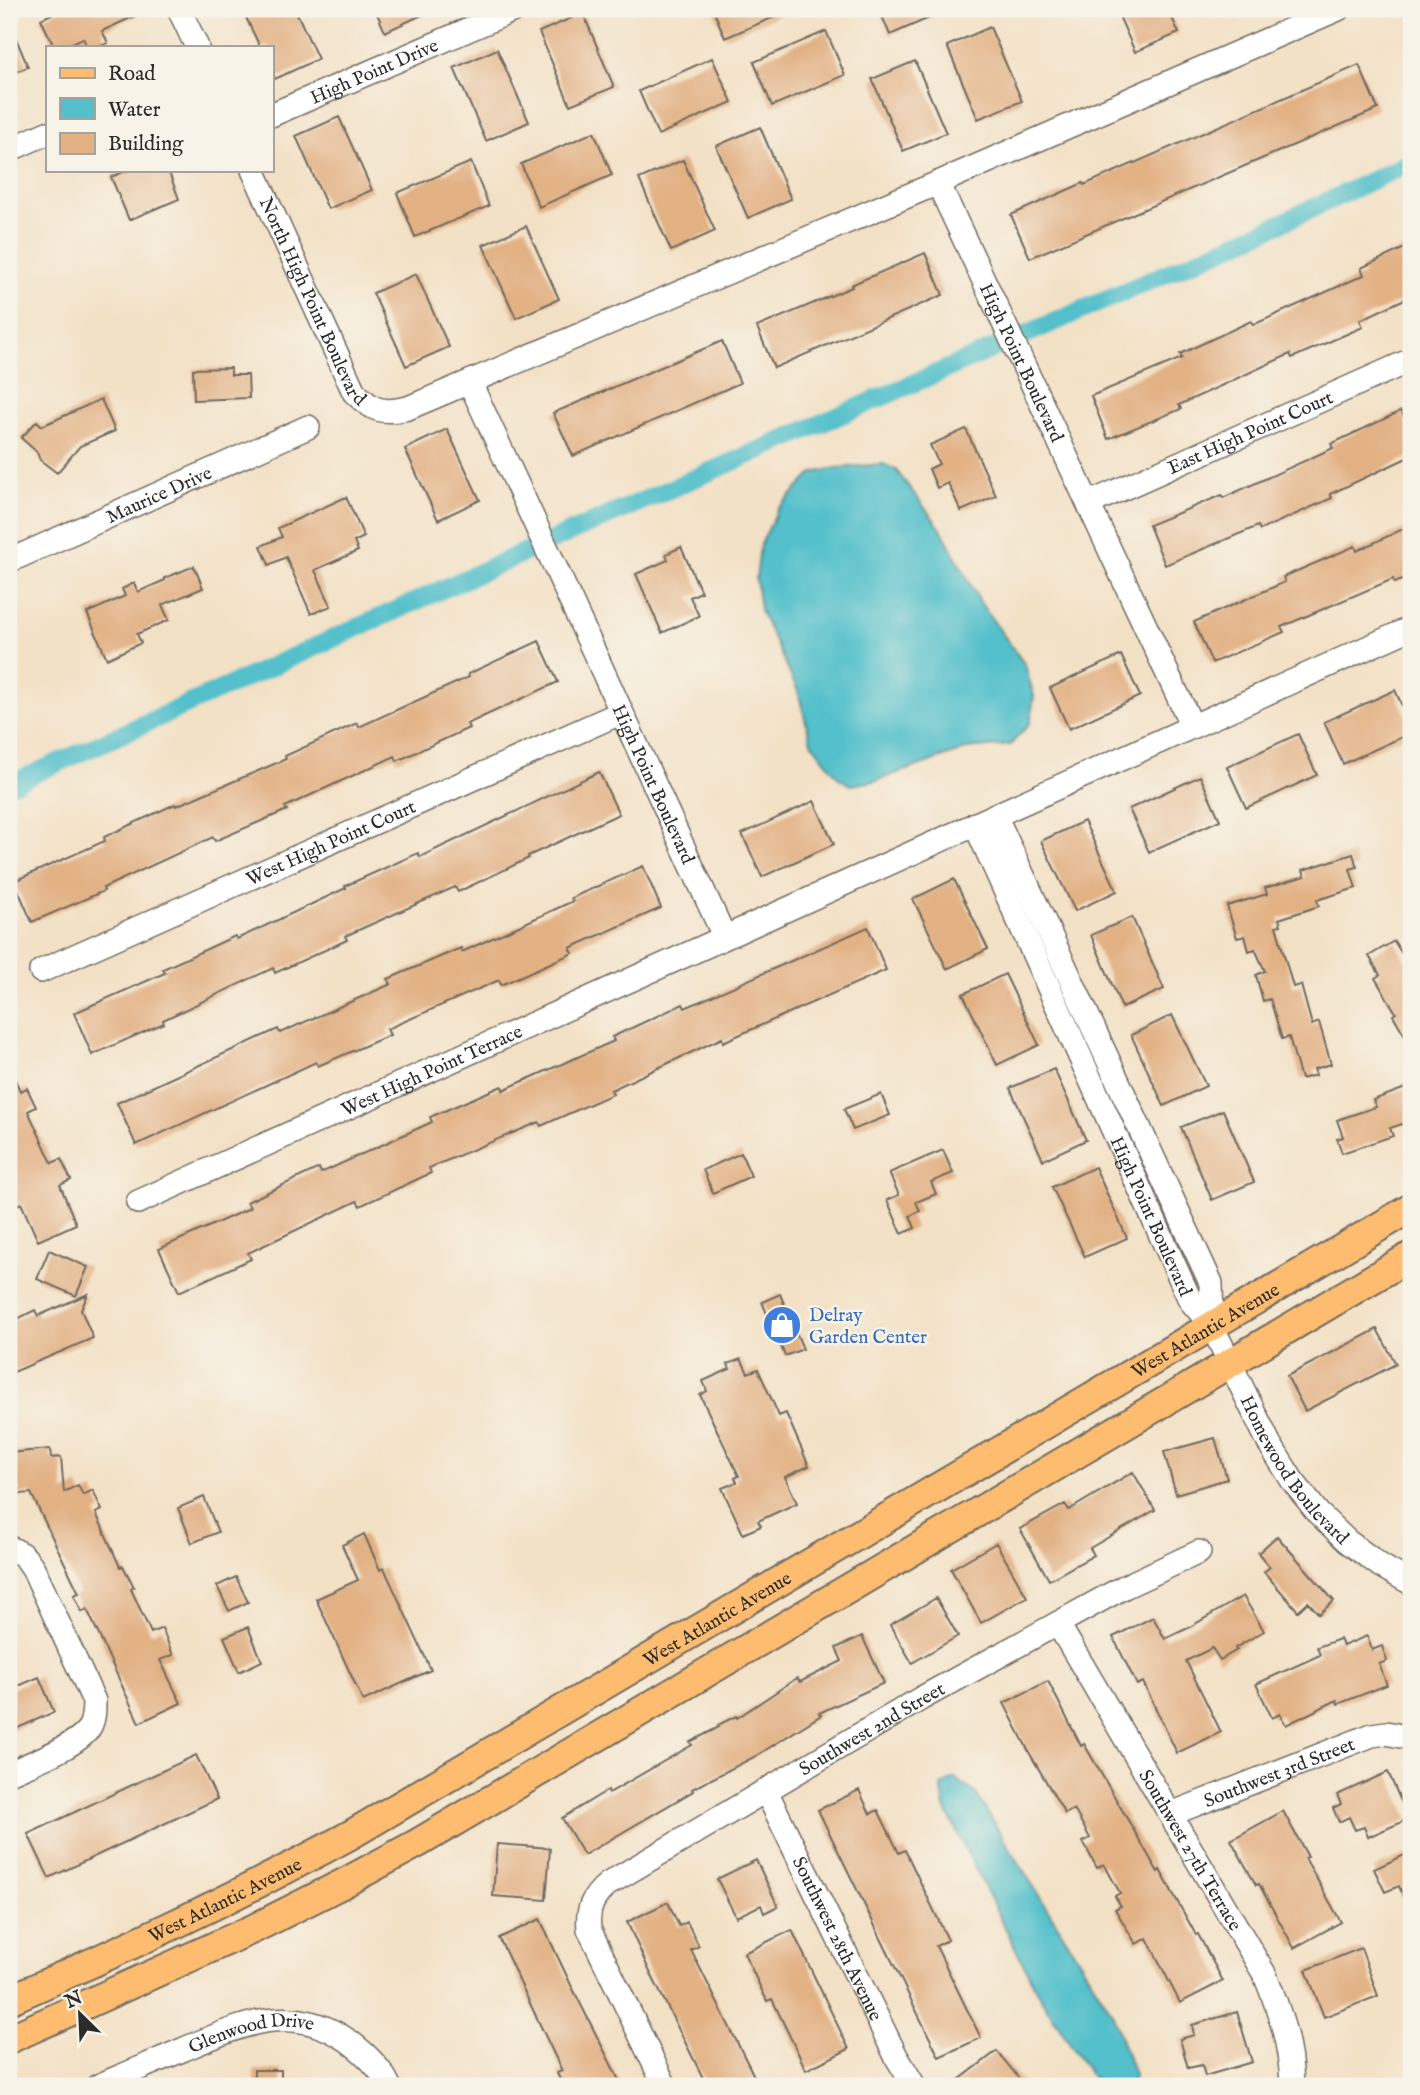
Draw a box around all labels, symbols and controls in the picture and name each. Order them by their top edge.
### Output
street label: High Point Drive [307,34,442,111]
legend [46,46,273,172]
text: Road [108,61,156,88]
text: Water [108,97,161,124]
text: Building [108,131,184,158]
street label: North High Point Boulevard [253,194,371,412]
street label: High Point Boulevard [973,280,1069,447]
street label: East High Point Court [1164,386,1338,481]
street label: Maurice Drive [103,462,216,530]
street label: High Point Boulevard [606,701,700,869]
street label: West High Point Court [243,795,420,892]
street label: West High Point Terrace [338,1020,527,1123]
street label: High Point Boulevard [1104,1133,1197,1301]
street label: West Atlantic Avenue [1128,1278,1285,1385]
shop icon: Delray Garden Center [761,1304,803,1346]
place label: Delray Garden Center [809,1304,927,1350]
street label: Homewood Boulevard [1234,1392,1354,1551]
street label: West Atlantic Avenue [639,1567,797,1673]
street label: Southwest 2nd Street [795,1678,950,1782]
street label: Southwest 3rd Street [1201,1733,1359,1814]
street label: Southwest 27th Terrace [1133,1766,1246,1936]
street label: West Atlantic Avenue [145,1853,307,1949]
street label: Southwest 28th Avenue [786,1853,887,2025]
north arrow [46,1980,116,2050]
text: N [61,1986,87,2015]
street label: Glenwood Drive [185,2009,317,2060]

